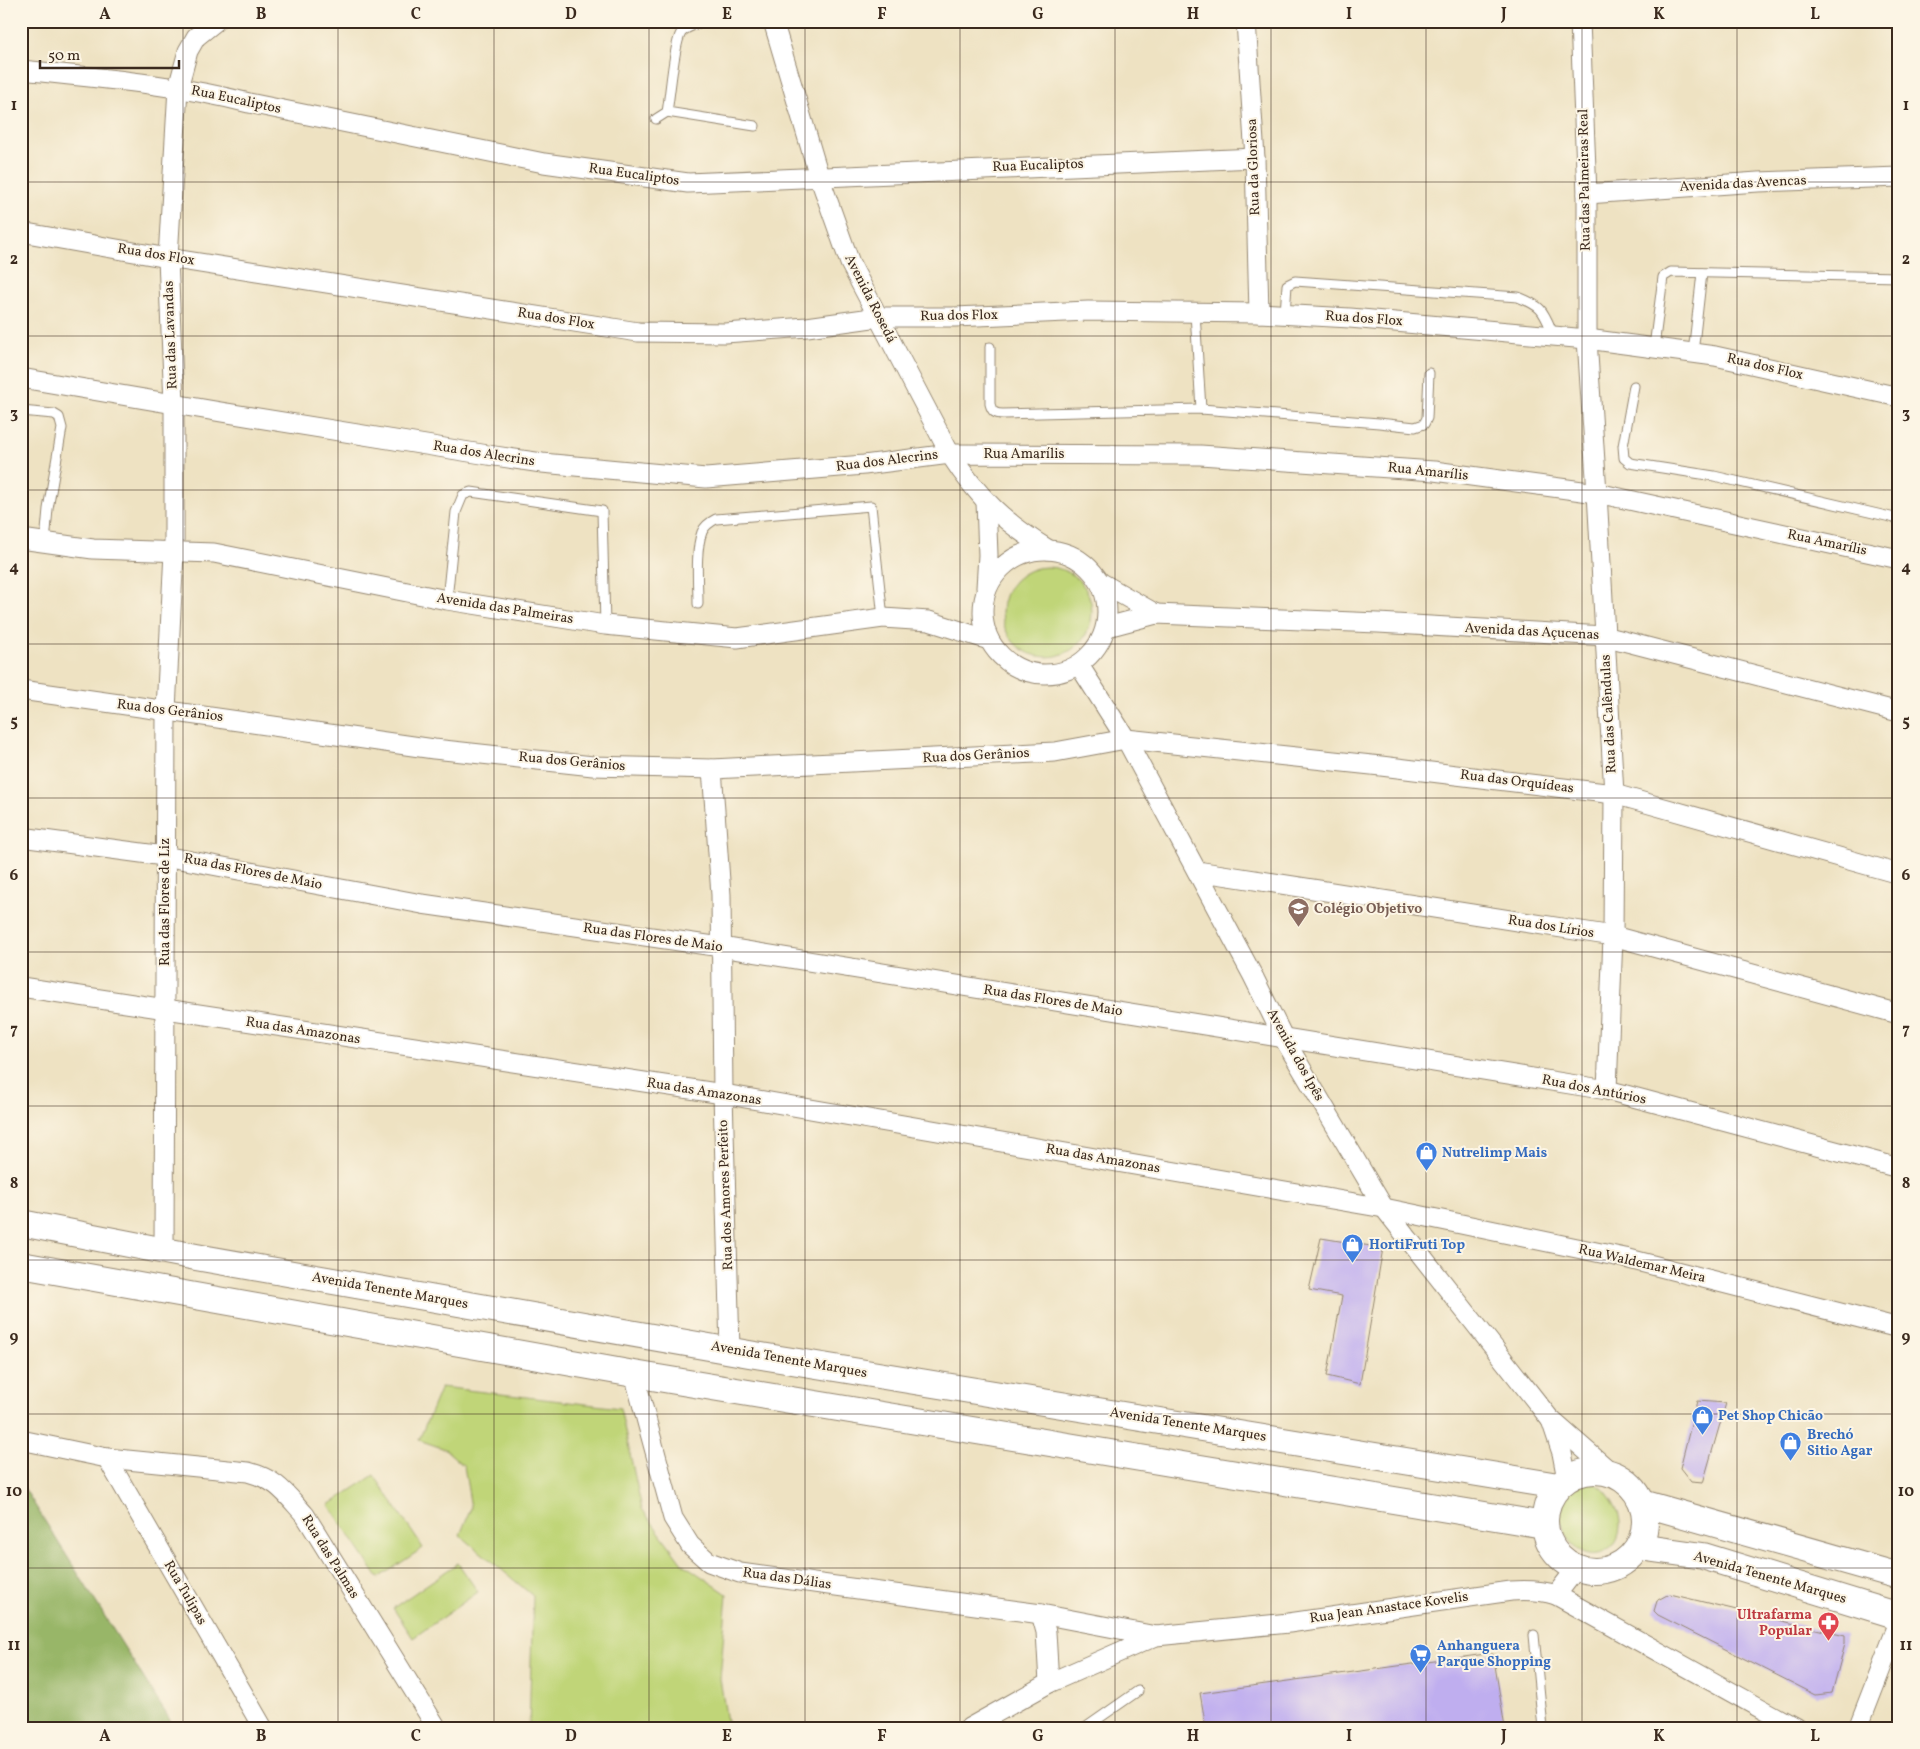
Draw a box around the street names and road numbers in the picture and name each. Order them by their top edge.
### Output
street label: Rua Eucaliptos [189,81,283,119]
street label: Rua das Palmeiras Real [1574,109,1596,251]
street label: Rua da Gloriosa [1243,118,1265,216]
street label: Rua Eucaliptos [992,155,1084,177]
street label: Rua Eucaliptos [587,159,681,191]
street label: Avenida das Avencas [1679,171,1807,197]
street label: Rua dos Flox [116,240,196,270]
street label: Avenida Rosedá [839,251,901,347]
street label: Rua das Lavandas [160,280,182,390]
street label: Rua dos Flox [516,304,596,334]
street label: Rua dos Flox [920,306,998,326]
street label: Rua dos Flox [1324,307,1404,331]
street label: Rua dos Flox [1725,349,1805,385]
street label: Rua dos Alecrins [432,437,536,471]
street label: Rua dos Alecrins [835,445,939,477]
street label: Rua Amarílis [984,445,1064,464]
street label: Rua Amarílis [1387,458,1469,486]
street label: Rua Amarílis [1785,525,1869,561]
street label: Avenida das Palmeiras [435,589,575,629]
street label: Avenida das Açucenas [1464,619,1600,645]
street label: Rua das Calêndulas [1596,654,1622,774]
street label: Rua dos Gerânios [116,695,224,727]
street label: Rua dos Gerânios [922,744,1030,768]
street label: Rua dos Gerânios [518,748,626,776]
street label: Rua das Orquídeas [1459,766,1575,798]
street label: Rua das Flores de Liz [156,838,175,966]
street label: Rua das Flores de Maio [182,849,324,895]
street label: Rua dos Lírios [1507,911,1595,943]
street label: Rua das Flores de Maio [582,919,724,957]
street label: Rua das Flores de Maio [982,981,1124,1021]
street label: Avenida dos Ipês [1262,1005,1328,1105]
street label: Rua das Amazonas [244,1013,362,1049]
street label: Rua dos Antúrios [1540,1071,1648,1109]
street label: Rua das Amazonas [645,1074,763,1110]
street label: Rua dos Amores Perfeito [714,1119,738,1271]
street label: Rua das Amazonas [1044,1140,1162,1178]
street label: Rua Waldemar Meira [1577,1240,1708,1288]
street label: Avenida Tenente Marques [310,1268,470,1314]
street label: Avenida Tenente Marques [709,1337,869,1383]
street label: Avenida Tenente Marques [1108,1403,1268,1447]
street label: Rua das Palmas [297,1511,363,1603]
street label: Avenida Tenente Marques [1691,1547,1849,1609]
street label: Rua Tulipas [159,1557,211,1629]
street label: Rua das Dálias [741,1563,833,1595]
street label: Rua Jean Anastace Kovelis [1309,1587,1469,1629]

